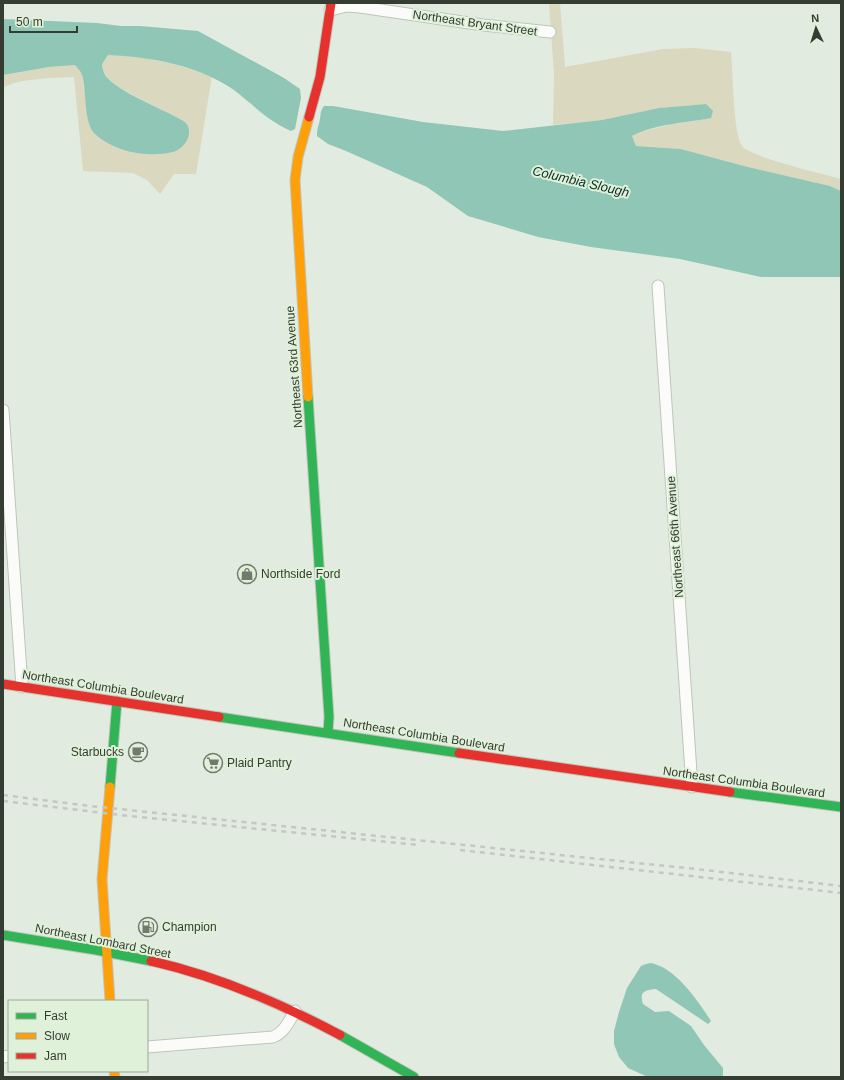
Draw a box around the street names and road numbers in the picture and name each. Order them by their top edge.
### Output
street label: Northeast Bryant Street [412,7,539,39]
street label: Northeast 63rd Avenue [283,305,305,429]
street label: Northeast 66th Avenue [664,475,686,598]
street label: Northeast Columbia Boulevard [21,667,185,707]
street label: Northeast Columbia Boulevard [342,715,506,755]
street label: Northeast Columbia Boulevard [662,764,826,800]
street label: Northeast Lombard Street [34,921,173,961]

